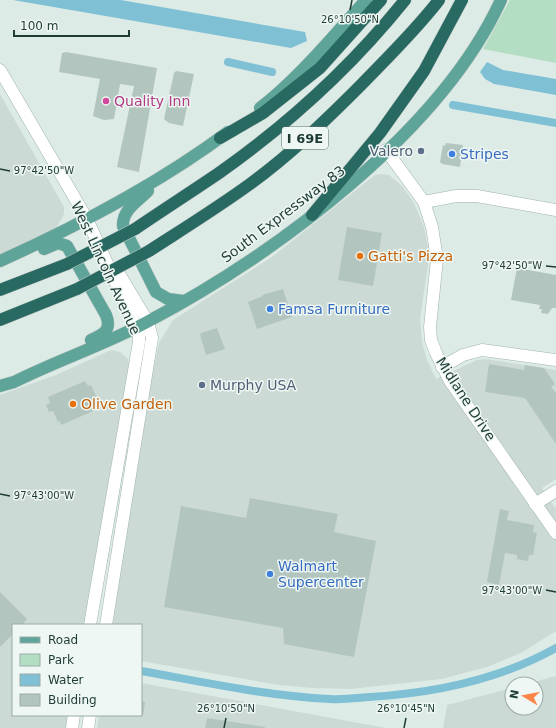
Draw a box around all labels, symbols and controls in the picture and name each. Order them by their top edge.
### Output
scale bar [14,12,129,38]
text: 26°10'50"N [321,14,379,25]
text: 100 m [20,19,58,33]
place label: Quality Inn [114,93,190,109]
marker: Quality Inn [101,96,111,106]
road number: I 69E [282,127,328,149]
place label: Valero [369,143,413,159]
marker: Valero [416,146,426,156]
place label: Stripes [460,146,509,162]
marker: Stripes [447,149,457,159]
street label: South Expressway 83 [218,162,348,266]
text: 97°42'50"W [14,165,74,176]
street label: West Lincoln Avenue [68,199,144,337]
place label: Gatti's Pizza [368,248,453,264]
marker: Gatti's Pizza [355,251,365,261]
text: 97°42'50"W [482,260,542,271]
place label: Famsa Furniture [278,301,390,317]
marker: Famsa Furniture [265,304,275,314]
street label: Midlane Drive [433,354,499,444]
place label: Murphy USA [210,377,297,393]
marker: Murphy USA [197,380,207,390]
place label: Olive Garden [81,396,172,412]
marker: Olive Garden [68,399,78,409]
text: 97°43'00"W [14,490,74,501]
place label: Walmart Supercenter [278,558,364,590]
marker: Walmart Supercenter [265,569,275,579]
text: 97°43'00"W [482,585,542,596]
legend [12,624,142,716]
text: Road [48,633,78,647]
text: Park [48,653,74,667]
text: Water [48,673,84,687]
north arrow [504,676,544,716]
text: N [507,689,522,700]
text: Building [48,693,97,707]
text: 26°10'50"N [197,703,255,714]
text: 26°10'45"N [377,703,435,714]

